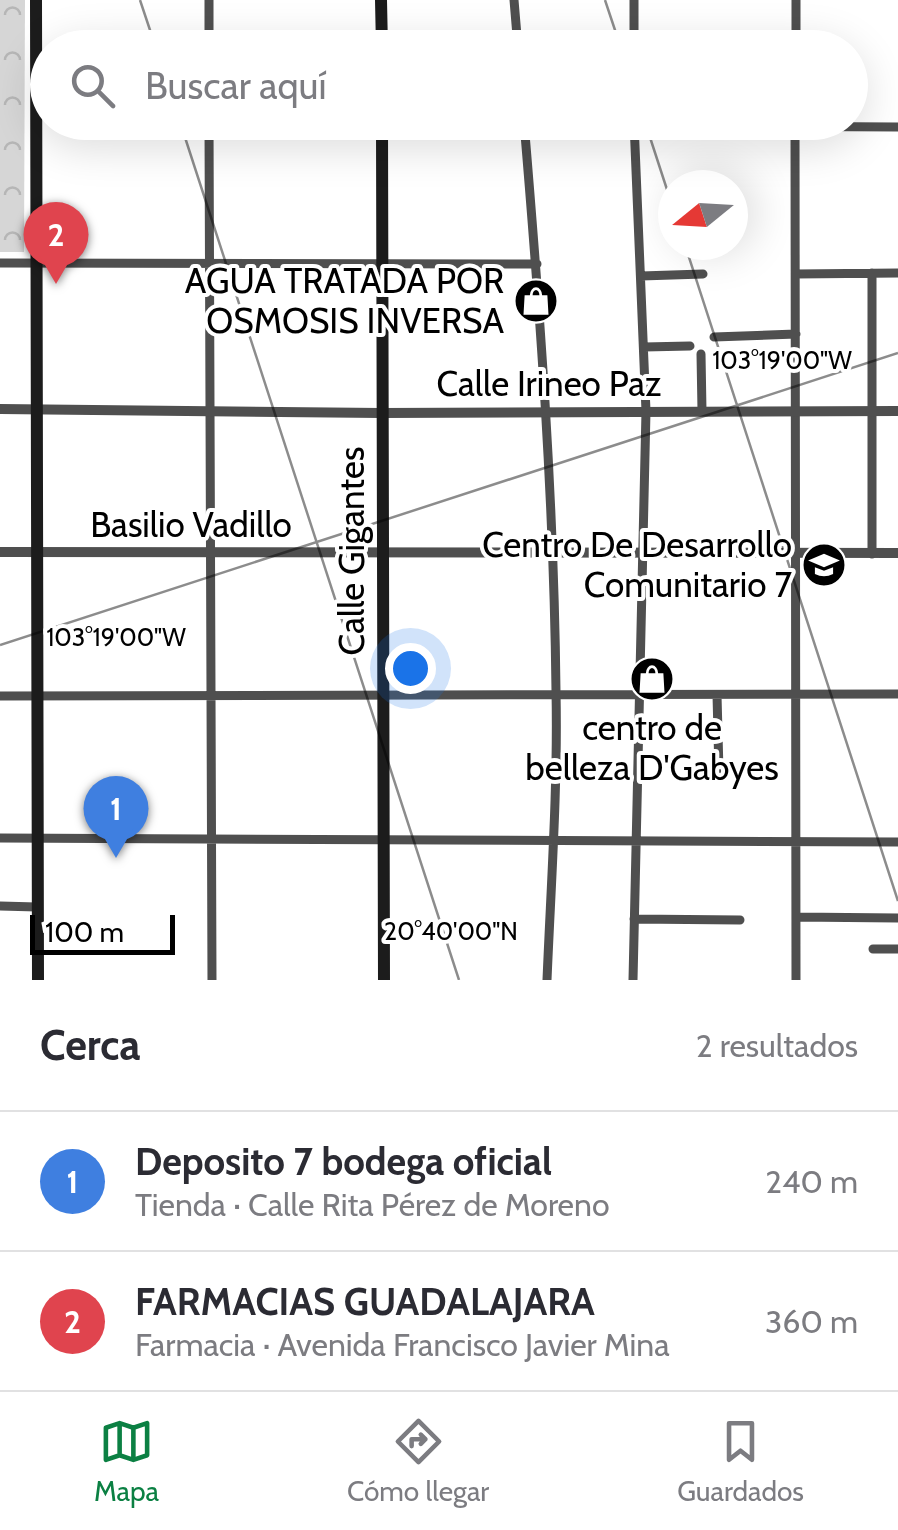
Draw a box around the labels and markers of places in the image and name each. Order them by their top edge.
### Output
pin: 2 [23,202,88,284]
place label: AGUA TRATADA POR OSMOSIS INVERSA [185,259,504,342]
shop icon: AGUA TRATADA POR OSMOSIS INVERSA [513,278,559,324]
place label: Centro De Desarrollo Comunitario 7 [482,523,792,606]
school or university icon: Centro De Desarrollo Comunitario 7 [801,542,847,588]
shop icon: centro de belleza D'Gabyes [629,656,675,702]
place label: centro de belleza D'Gabyes [525,706,779,789]
pin: 1 [84,776,148,858]

